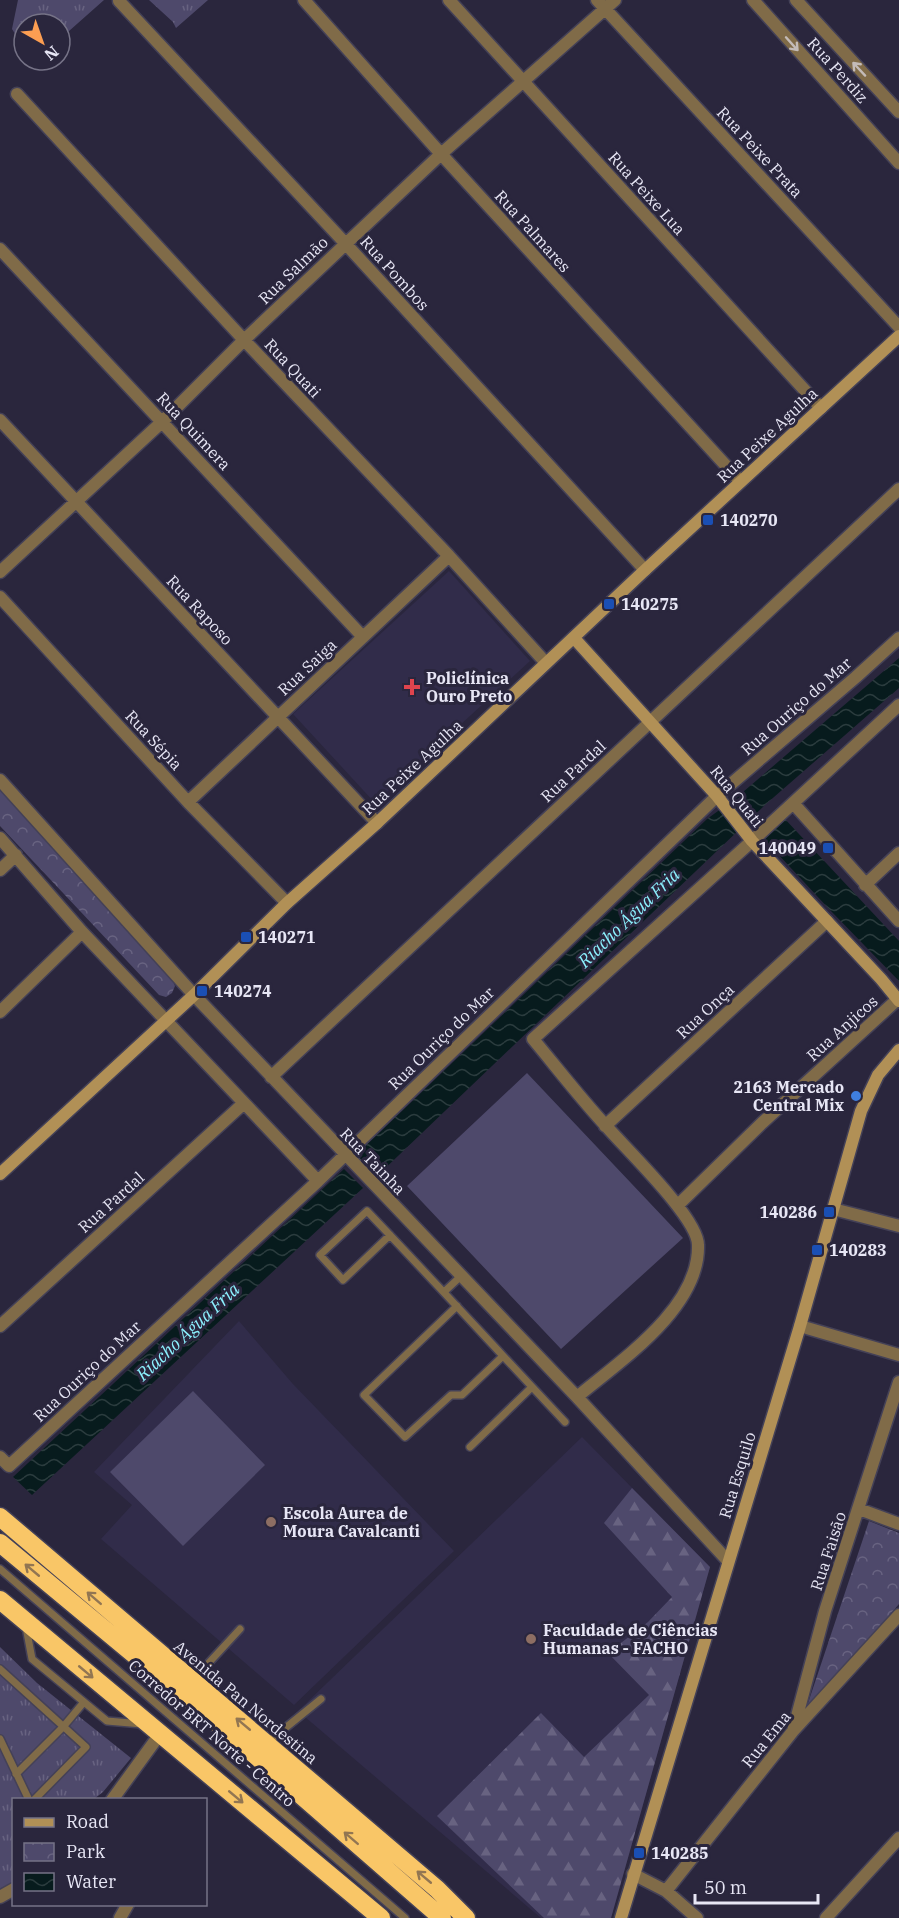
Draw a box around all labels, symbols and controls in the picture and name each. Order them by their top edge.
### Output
north arrow [12,12,72,72]
street label: Rua Perdiz [803,33,873,107]
one-way arrow [785,36,799,51]
text: N [40,42,63,65]
one-way arrow [852,62,867,77]
street label: Rua Peixe Prata [713,102,807,202]
street label: Rua Peixe Lua [604,147,690,239]
street label: Rua Palmares [491,186,575,276]
street label: Rua Salmão [254,232,332,308]
street label: Rua Pombos [356,232,434,314]
street label: Rua Quati [261,334,325,402]
street label: Rua Peixe Agulha [712,383,822,487]
street label: Rua Quimera [153,388,235,474]
place label: 140270 [720,510,778,530]
marker: 140270 [701,513,715,527]
street label: Rua Raposo [163,571,237,649]
place label: 140275 [621,594,679,614]
marker: 140275 [602,597,616,611]
street label: Rua Saiga [273,634,341,699]
street label: Rua Ouriço do Mar [737,653,855,759]
place label: Policlínica Ouro Preto [426,668,512,706]
marker: Policlínica Ouro Preto [403,678,421,696]
street label: Rua Sépia [121,706,187,774]
street label: Rua Peixe Agulha [357,715,467,819]
street label: Rua Pardal [536,736,610,806]
street label: Rua Quati [706,761,768,831]
place label: 140049 [758,838,816,858]
marker: 140049 [821,841,835,855]
water label: Riacho Água Fria [572,863,685,973]
place label: 140271 [258,927,316,947]
marker: 140271 [239,930,253,944]
street label: Rua Onça [672,979,738,1043]
place label: 140274 [214,981,272,1001]
street label: Rua Ouriço do Mar [384,982,498,1094]
marker: 140274 [195,984,209,998]
street label: Rua Anjicos [802,991,882,1065]
place label: 2163 Mercado Central Mix [734,1077,845,1115]
marker: 2163 Mercado Central Mix [849,1089,863,1103]
street label: Rua Tainha [336,1123,410,1199]
street label: Rua Pardal [74,1167,148,1237]
place label: 140286 [759,1202,817,1222]
marker: 140286 [822,1205,836,1219]
place label: 140283 [829,1240,887,1260]
marker: 140283 [810,1243,824,1257]
water label: Riacho Água Fria [130,1278,244,1386]
street label: Rua Ouriço do Mar [29,1316,145,1426]
street label: Rua Esquilo [714,1429,760,1521]
place label: Escola Aurea de Moura Cavalcanti [283,1503,420,1541]
street label: Rua Faisão [806,1509,850,1593]
marker: Escola Aurea de Moura Cavalcanti [264,1515,278,1529]
one-way arrow [25,1563,40,1577]
one-way arrow [87,1591,102,1605]
place label: Faculdade de Ciências Humanas - FACHO [543,1620,718,1658]
marker: Faculdade de Ciências Humanas - FACHO [524,1632,538,1646]
street label: Avenida Pan Nordestina [170,1636,322,1768]
street label: Corredor BRT Norte - Centro [125,1655,299,1811]
one-way arrow [78,1665,93,1679]
street label: Rua Ema [737,1706,795,1771]
one-way arrow [235,1718,251,1731]
one-way arrow [228,1791,244,1804]
legend [12,1798,207,1906]
text: Road [66,1810,109,1833]
one-way arrow [343,1831,359,1844]
text: Park [66,1840,106,1863]
place label: 140285 [651,1843,709,1863]
marker: 140285 [632,1846,646,1860]
scale bar [695,1867,818,1905]
text: Water [66,1870,116,1893]
one-way arrow [416,1871,432,1884]
text: 50 m [704,1876,747,1899]

